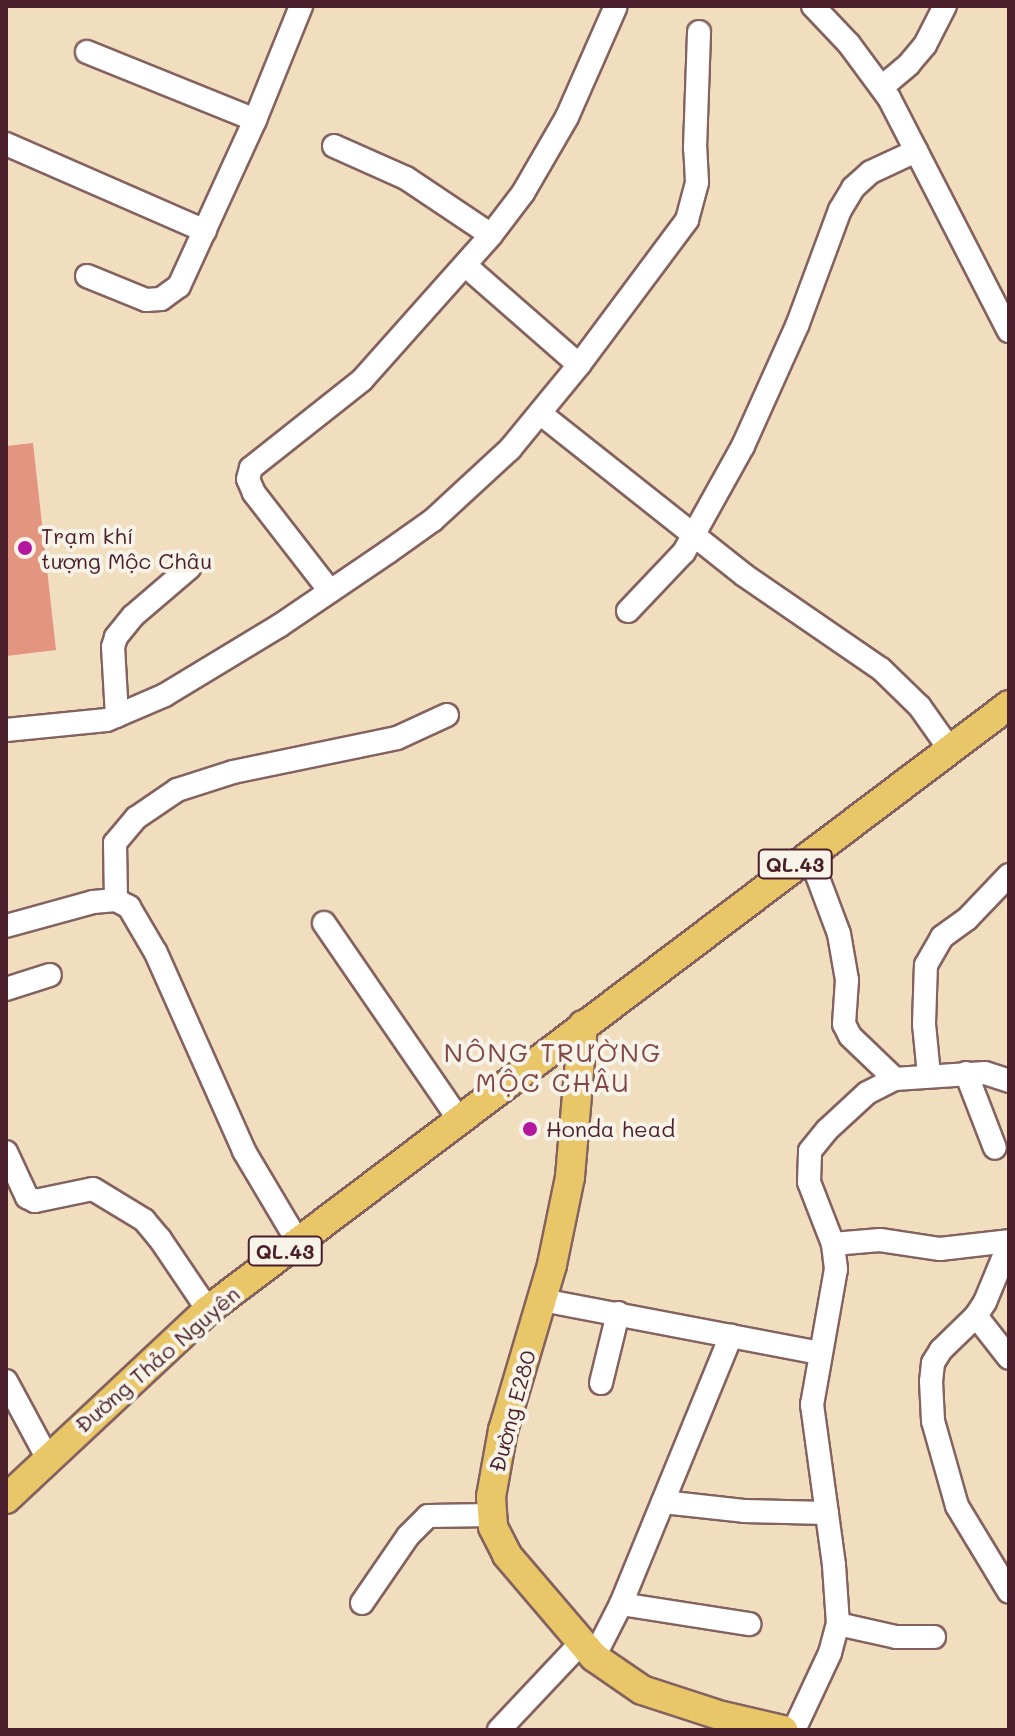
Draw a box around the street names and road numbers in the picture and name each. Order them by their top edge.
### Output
road number: QL.43 [757,848,833,880]
road number: QL.43 [247,1235,323,1267]
street label: Đường Thảo Nguyên [69,1280,245,1438]
street label: Đường E280 [483,1347,541,1475]

